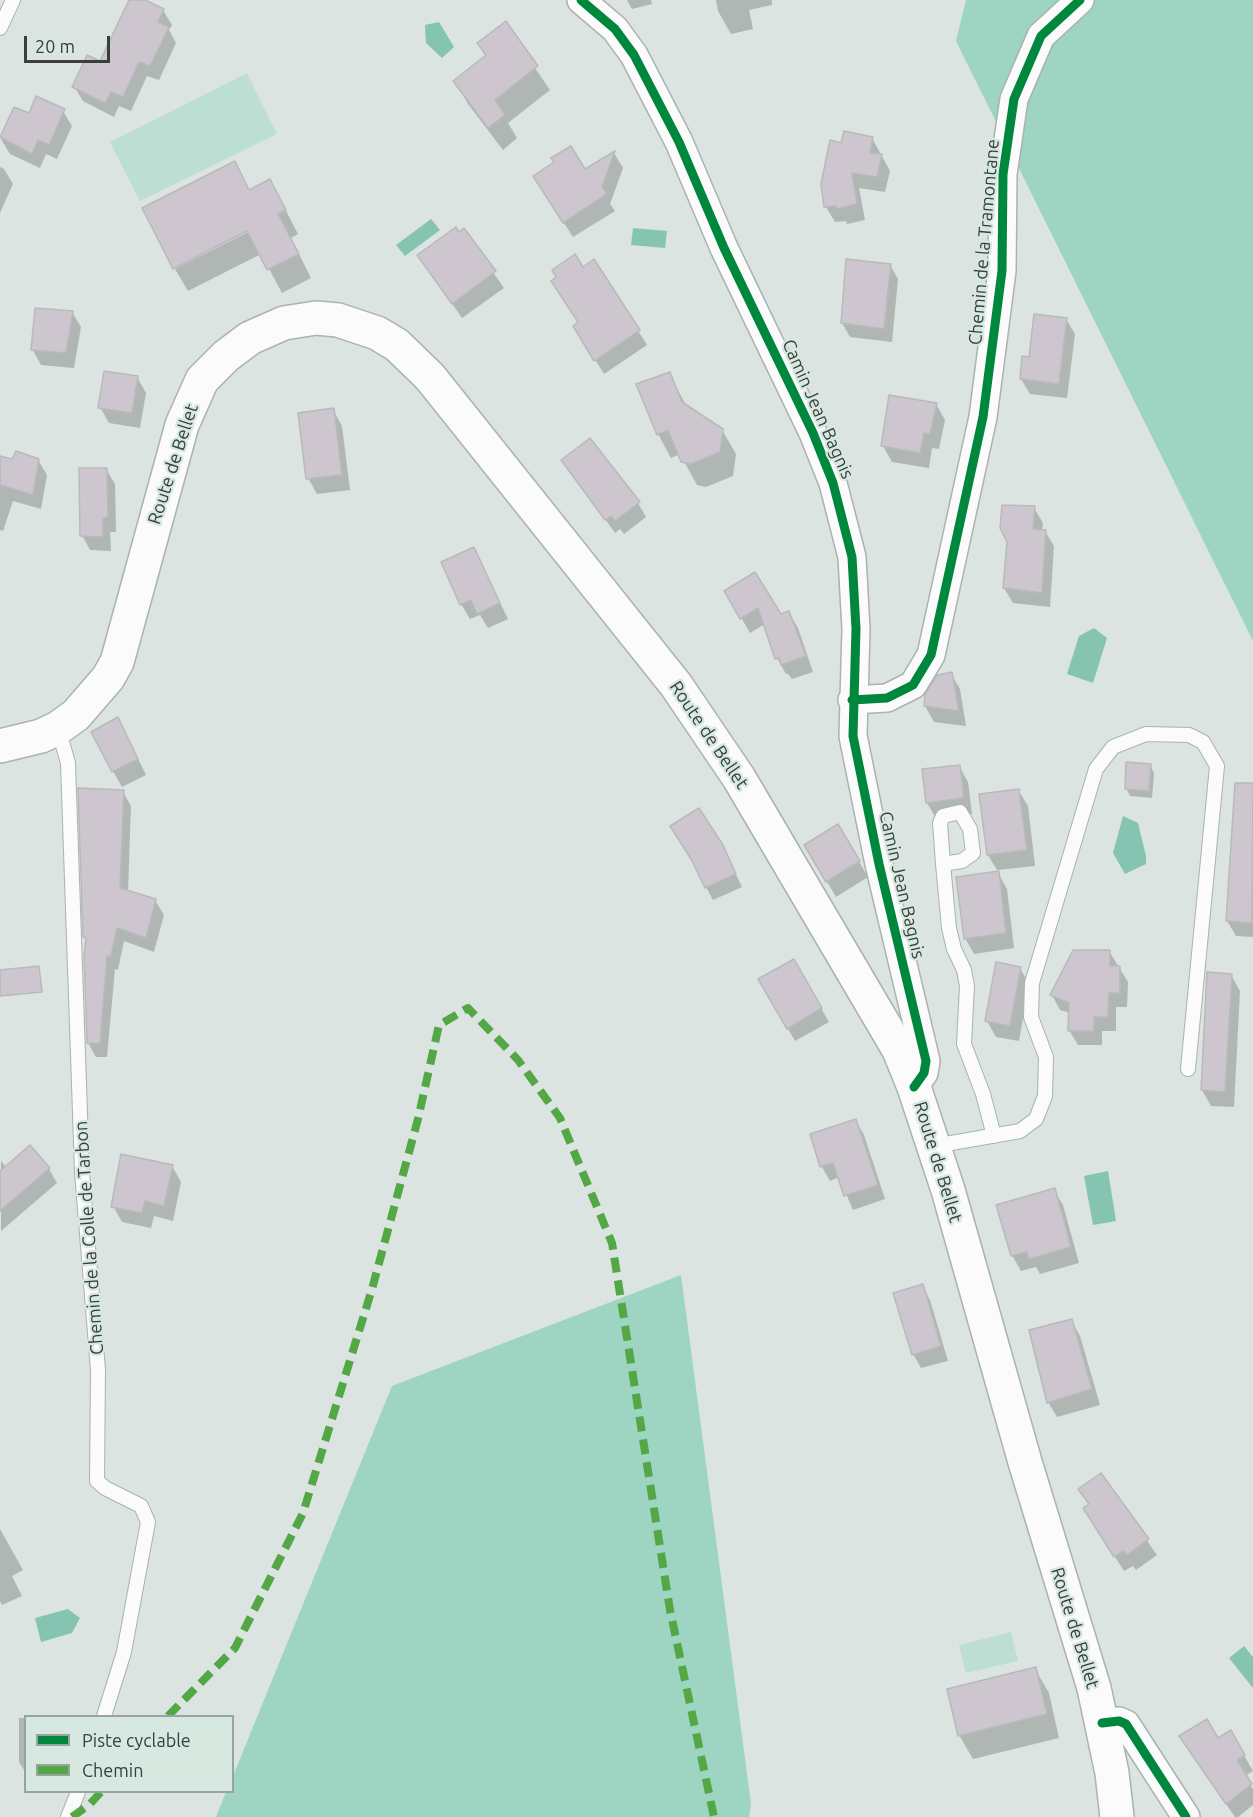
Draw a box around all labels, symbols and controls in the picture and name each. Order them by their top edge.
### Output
scale bar [27,24,112,62]
text: 20 m [35,36,75,56]
street label: Chemin de la Tramontane [964,138,1004,346]
street label: Camin Jean Bagnis [778,336,858,482]
street label: Route de Bellet [143,401,203,527]
street label: Route de Bellet [665,677,753,793]
street label: Camin Jean Bagnis [875,809,929,961]
street label: Route de Bellet [909,1099,967,1225]
street label: Chemin de la Colle de Tarbon [70,1120,108,1356]
street label: Route de Bellet [1046,1565,1104,1691]
legend [24,1715,234,1793]
text: Piste cyclable [82,1730,191,1750]
text: Chemin [82,1760,143,1780]

